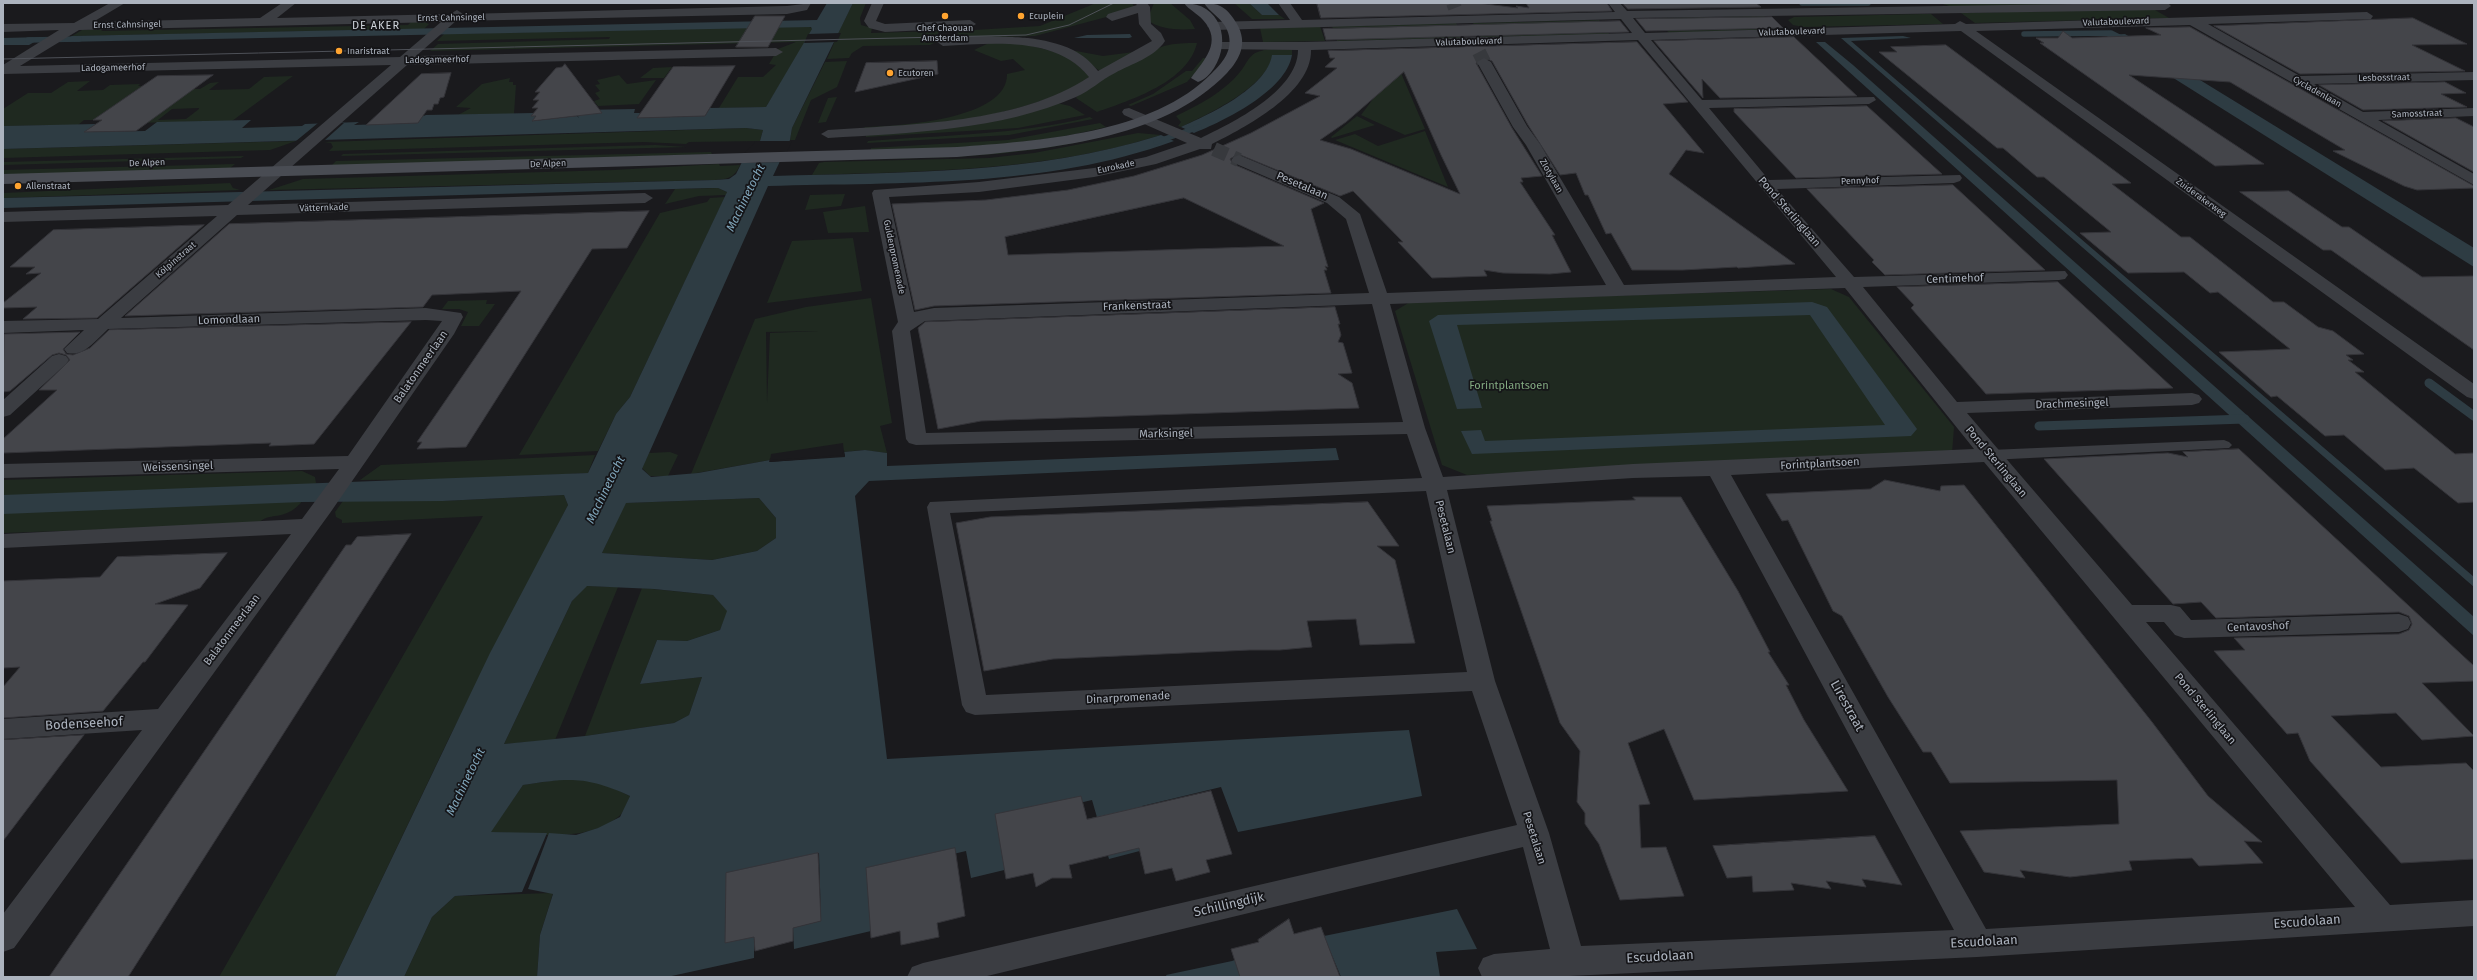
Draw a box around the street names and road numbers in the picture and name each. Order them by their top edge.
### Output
street label: Ernst Cahnsingel [417,12,485,24]
street label: Valutaboulevard [2083,15,2149,29]
street label: Ernst Cahnsingel [93,19,161,31]
street label: Valutaboulevard [1759,25,1825,39]
street label: Valutaboulevard [1436,35,1502,49]
street label: Ladogameerhof [405,54,469,66]
street label: Ladogameerhof [81,62,145,74]
street label: Lesbosstraat [2358,72,2410,84]
street label: Cycladenlaan [2291,74,2343,110]
street label: Samosstraat [2392,108,2442,120]
street label: De Alpen [129,157,165,169]
street label: Zlotylaan [1537,157,1565,195]
street label: De Alpen [530,158,566,170]
street label: Eurokade [1096,158,1136,176]
street label: Pesetalaan [1274,169,1330,203]
street label: Pond Sterlinglaan [1755,174,1823,250]
street label: Pennyhof [1841,175,1879,187]
street label: Zuiderakerweg [2174,176,2228,220]
street label: Vätternkade [299,202,349,214]
street label: Guldenpromenade [881,219,907,295]
street label: Kölpinstraat [154,240,198,280]
street label: Centimehof [1926,271,1984,287]
street label: Frankenstraat [1103,298,1171,314]
street label: Lomondlaan [198,312,260,328]
street label: Balatonmeerlaan [391,328,451,406]
street label: Drachmesingel [2035,396,2109,412]
street label: Pond Sterlinglaan [1963,424,2029,500]
street label: Marksingel [1139,427,1193,441]
street label: Forintplantsoen [1780,455,1860,473]
street label: Weissensingel [143,459,213,475]
street label: Pesetalaan [1432,499,1458,555]
street label: Balatonmeerlaan [201,592,263,668]
street label: Centavoshof [2227,619,2289,635]
street label: Pond Sterlinglaan [2172,671,2238,747]
street label: Lirestraat [1827,678,1867,734]
street label: Dinarpromenade [1086,689,1170,707]
street label: Bodenseehof [45,714,123,734]
street label: Pesetalaan [1520,810,1548,866]
street label: Schillingdijk [1192,889,1266,921]
street label: Escudolaan [2273,912,2341,932]
street label: Escudolaan [1950,932,2018,952]
street label: Escudolaan [1626,947,1694,967]

